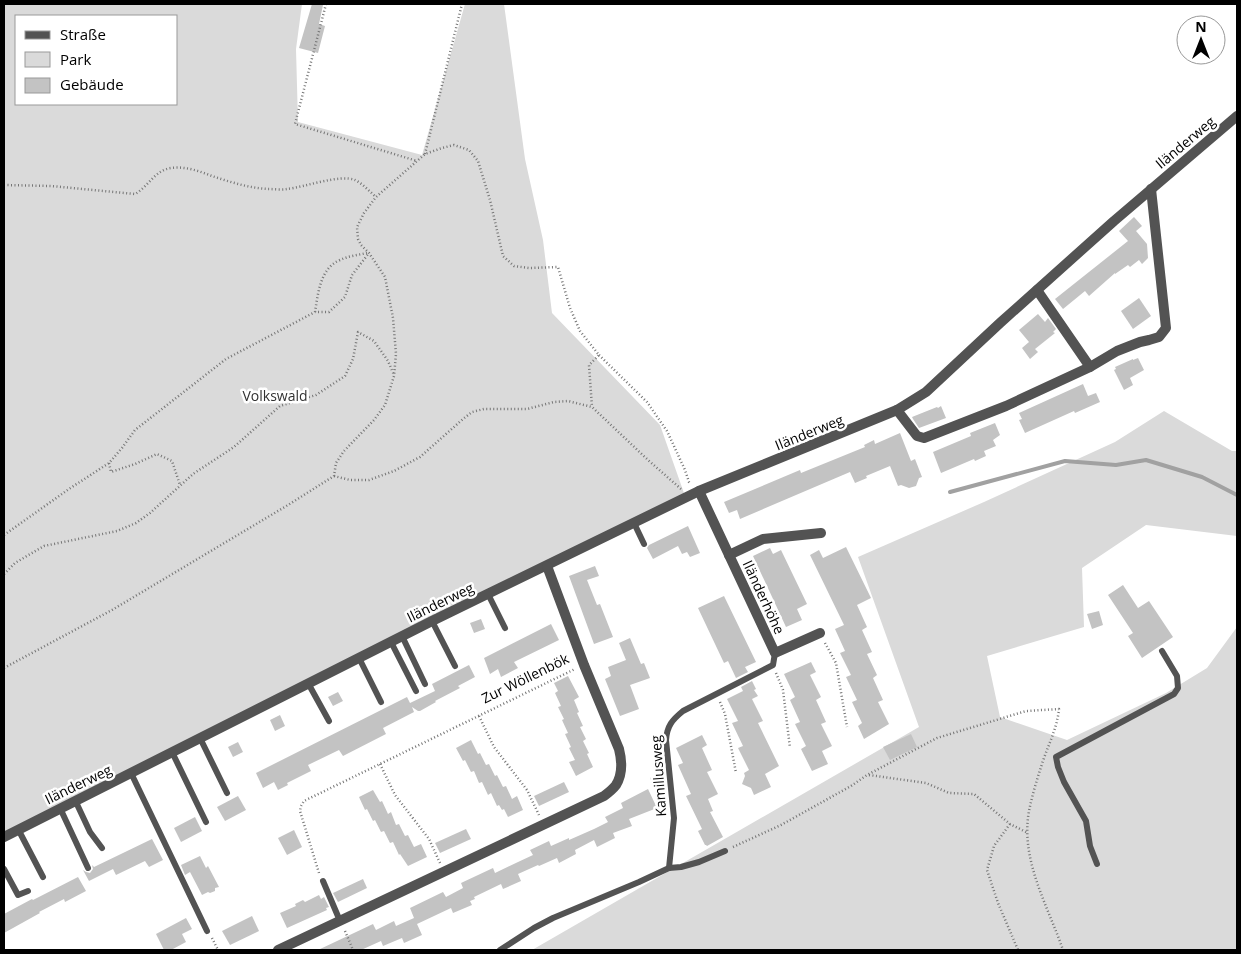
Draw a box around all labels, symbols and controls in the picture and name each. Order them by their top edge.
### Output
legend [15,15,178,105]
north arrow [1176,15,1226,65]
text: N [1195,17,1207,36]
text: Straße [60,24,106,44]
text: Park [60,49,91,69]
text: Gebäude [60,74,124,94]
street label: Iländerweg [1151,111,1219,173]
park label: Volkswald [242,386,308,405]
street label: Iländerweg [772,410,846,454]
street label: Iländerhöhe [739,557,789,637]
street label: Iländerweg [403,577,477,626]
street label: Zur Wöllenbök [478,648,573,707]
street label: Kamillusweg [646,734,670,817]
street label: Iländerweg [41,759,115,808]

